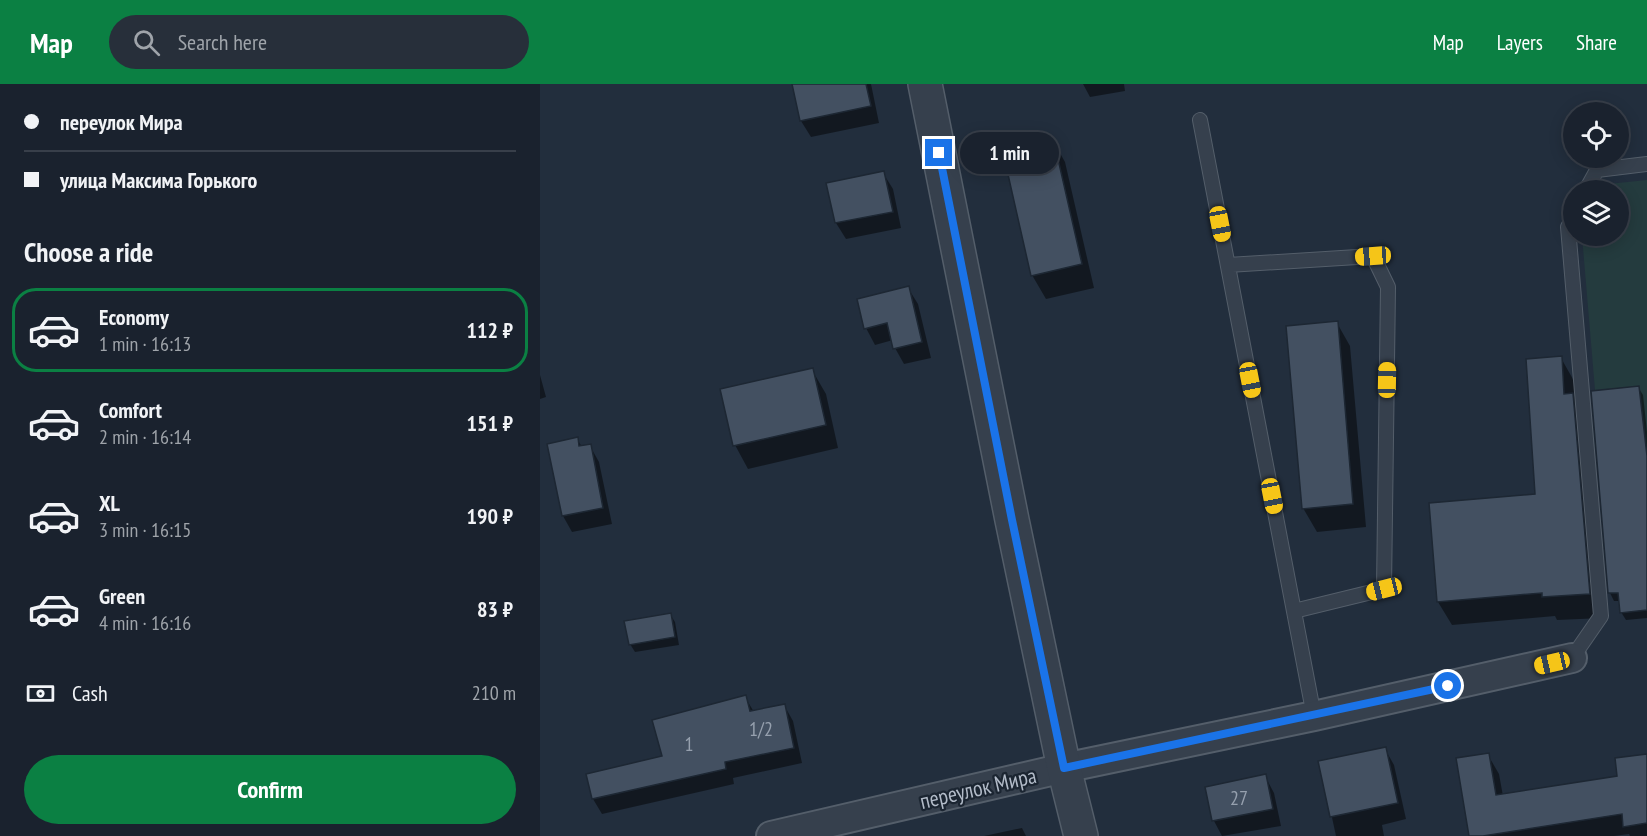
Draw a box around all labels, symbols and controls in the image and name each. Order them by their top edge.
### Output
search box [109,15,529,69]
text: Map [30,24,73,61]
icon: search [130,26,163,59]
text: Search here [178,28,267,56]
text: Map [1433,29,1464,56]
text: Layers [1497,29,1543,56]
text: Share [1576,29,1617,56]
map controls [1563,102,1629,246]
button: locate [1563,102,1629,168]
text: переулок Мира [60,108,183,136]
callout: 1 min [960,132,1059,174]
route end [925,139,952,166]
text: 1 min [989,140,1030,166]
text: улица Максима Горького [60,166,257,194]
button: layers [1563,180,1629,246]
car [1208,205,1232,243]
text: Choose a ride [24,235,153,269]
car [1354,246,1392,266]
icon: car [27,303,81,357]
text: Economy [99,303,169,331]
text: 112 ₽ [466,316,513,344]
text: 1 min · 16:13 [99,331,191,357]
car [1238,361,1262,399]
car [1378,362,1396,398]
icon: car [27,396,81,450]
text: Comfort [99,396,162,424]
text: 151 ₽ [466,409,513,437]
text: 2 min · 16:14 [99,424,191,450]
car [1260,477,1284,515]
icon: car [27,489,81,543]
text: XL [99,489,120,517]
text: 190 ₽ [466,502,513,530]
text: 3 min · 16:15 [99,517,191,543]
car [1364,576,1404,602]
icon: car [27,582,81,636]
text: Green [99,582,145,610]
text: 83 ₽ [477,595,513,623]
text: 4 min · 16:16 [99,610,191,636]
car [1532,650,1572,676]
route start [1434,672,1461,699]
icon: cash [24,677,57,710]
text: Cash [72,679,108,707]
text: 210 m [472,680,516,706]
house number: 1/2 [749,716,773,742]
house number: 1 [685,731,694,757]
button: Confirm [24,755,516,824]
street label: переулок Мира [917,761,1039,815]
house number: 27 [1230,785,1248,811]

